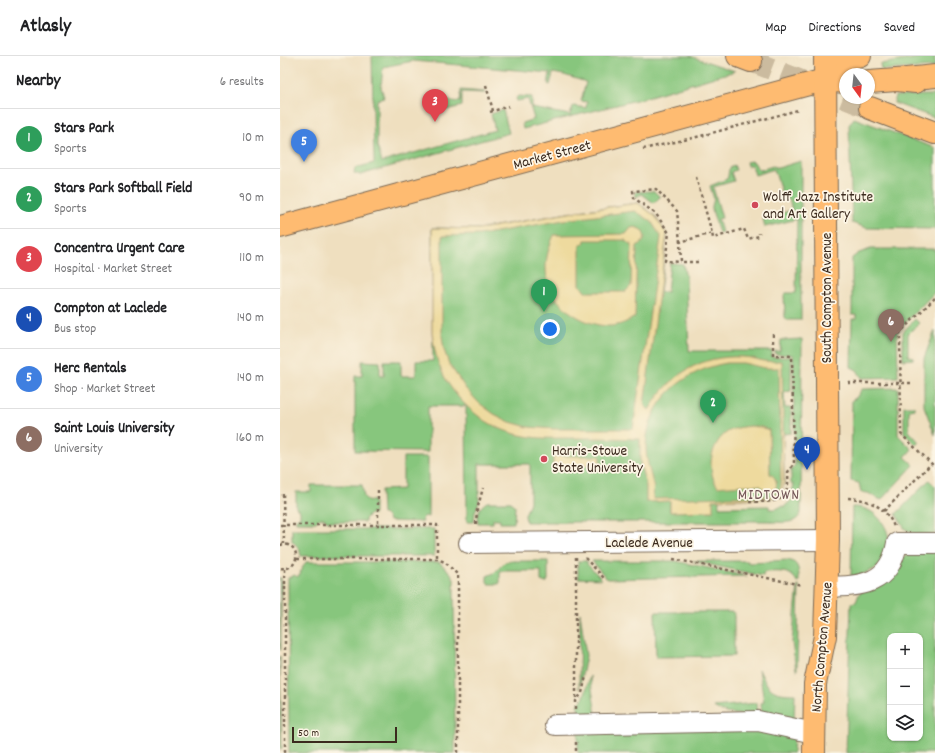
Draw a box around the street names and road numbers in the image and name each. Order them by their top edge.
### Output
street label: Market Street [511,135,594,177]
street label: South Compton Avenue [817,232,839,363]
street label: Laclede Avenue [605,533,693,555]
street label: North Compton Avenue [806,581,840,713]

